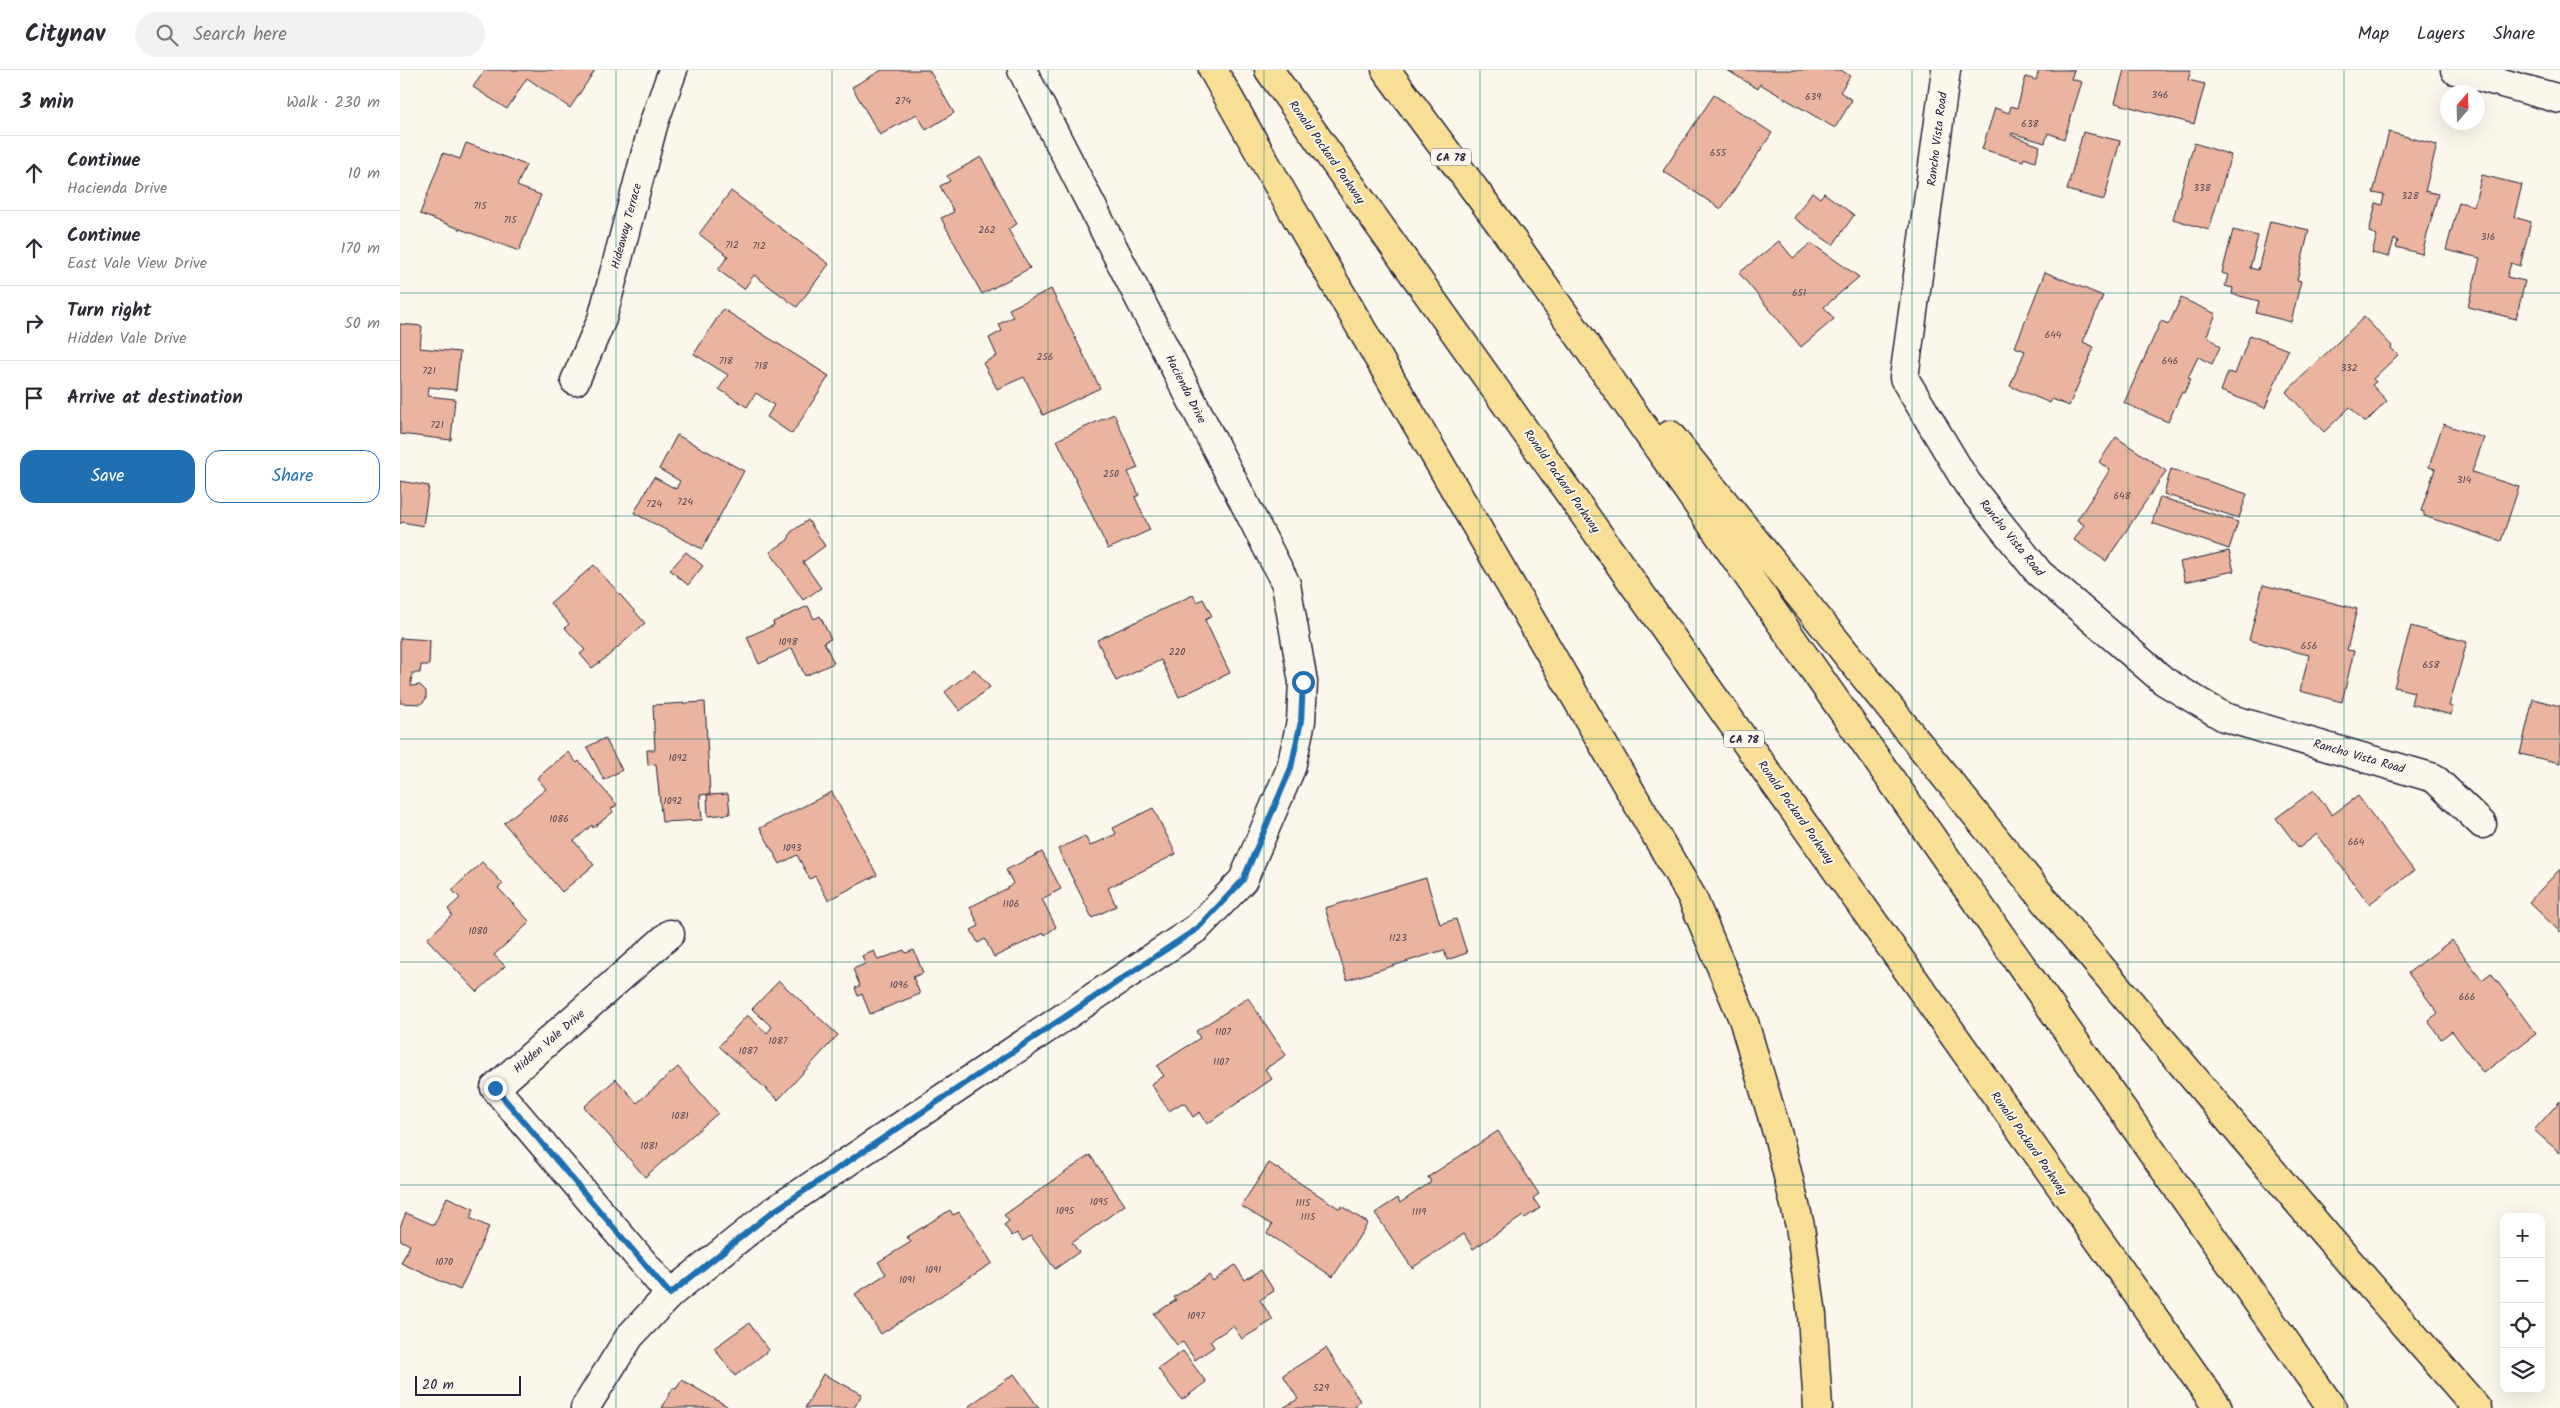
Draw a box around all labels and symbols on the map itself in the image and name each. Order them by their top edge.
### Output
north arrow [2440,85,2485,130]
house number: 346 [2152,87,2168,103]
house number: 639 [1805,89,1821,105]
street label: Rancho Vista Road [1922,90,1953,187]
house number: 274 [895,93,911,109]
street label: Ronald Packard Parkway [1284,97,1370,208]
house number: 638 [2021,116,2040,132]
house number: 655 [1710,145,1727,161]
road number: CA 78 [1431,148,1471,165]
house number: 338 [2193,180,2212,196]
street label: Hideaway Terrace [606,181,647,271]
house number: 328 [2401,188,2420,204]
house number: 715 [473,198,487,214]
house number: 715 [503,212,517,228]
house number: 262 [978,222,996,238]
house number: 316 [2481,229,2495,245]
house number: 712 [725,237,739,253]
house number: 712 [752,238,766,254]
house number: 651 [1792,285,1806,301]
house number: 644 [2045,327,2062,343]
house number: 256 [1037,349,1053,365]
street label: Hacienda Drive [1160,351,1211,428]
house number: 718 [719,353,734,369]
house number: 646 [2162,353,2178,369]
house number: 718 [754,358,769,374]
house number: 332 [2340,360,2358,376]
house number: 721 [422,363,436,379]
house number: 721 [430,417,444,433]
street label: Ronald Packard Parkway [1519,426,1605,537]
house number: 250 [1103,466,1119,482]
house number: 314 [2457,472,2472,488]
house number: 648 [2113,488,2132,504]
house number: 724 [677,494,693,510]
house number: 724 [646,496,662,512]
street label: Rancho Vista Road [1974,496,2049,582]
house number: 1098 [778,634,798,650]
house number: 656 [2301,638,2317,654]
house number: 220 [1169,644,1185,660]
house number: 658 [2423,657,2440,673]
route start [1292,671,1315,694]
road number: CA 78 [1724,731,1764,748]
street label: Rancho Vista Road [2311,734,2408,779]
house number: 1092 [669,750,688,766]
street label: Ronald Packard Parkway [1753,757,1839,868]
house number: 1092 [664,793,683,809]
house number: 1086 [549,811,569,827]
house number: 664 [2348,834,2365,850]
house number: 1093 [783,840,802,856]
house number: 1106 [1003,896,1019,912]
house number: 1080 [468,923,488,939]
house number: 1123 [1389,930,1407,946]
house number: 1096 [890,977,908,993]
house number: 666 [2459,989,2475,1005]
street label: Hidden Vale Drive [509,1004,590,1078]
house number: 1107 [1215,1024,1231,1040]
house number: 1087 [769,1033,788,1049]
house number: 1087 [739,1043,758,1059]
house number: 1107 [1213,1054,1229,1070]
route end [484,1077,507,1100]
street label: Ronald Packard Parkway [1986,1088,2072,1199]
house number: 1081 [671,1108,689,1124]
house number: 1081 [640,1138,658,1154]
house number: 1095 [1090,1194,1109,1210]
house number: 1115 [1296,1195,1311,1211]
house number: 1095 [1056,1203,1075,1219]
house number: 1119 [1412,1204,1426,1220]
house number: 1115 [1301,1209,1316,1225]
house number: 1070 [435,1254,453,1270]
house number: 1091 [925,1262,941,1278]
house number: 1091 [899,1272,915,1288]
house number: 1097 [1187,1308,1205,1324]
scale bar [415,1373,521,1396]
house number: 529 [1313,1380,1329,1396]

